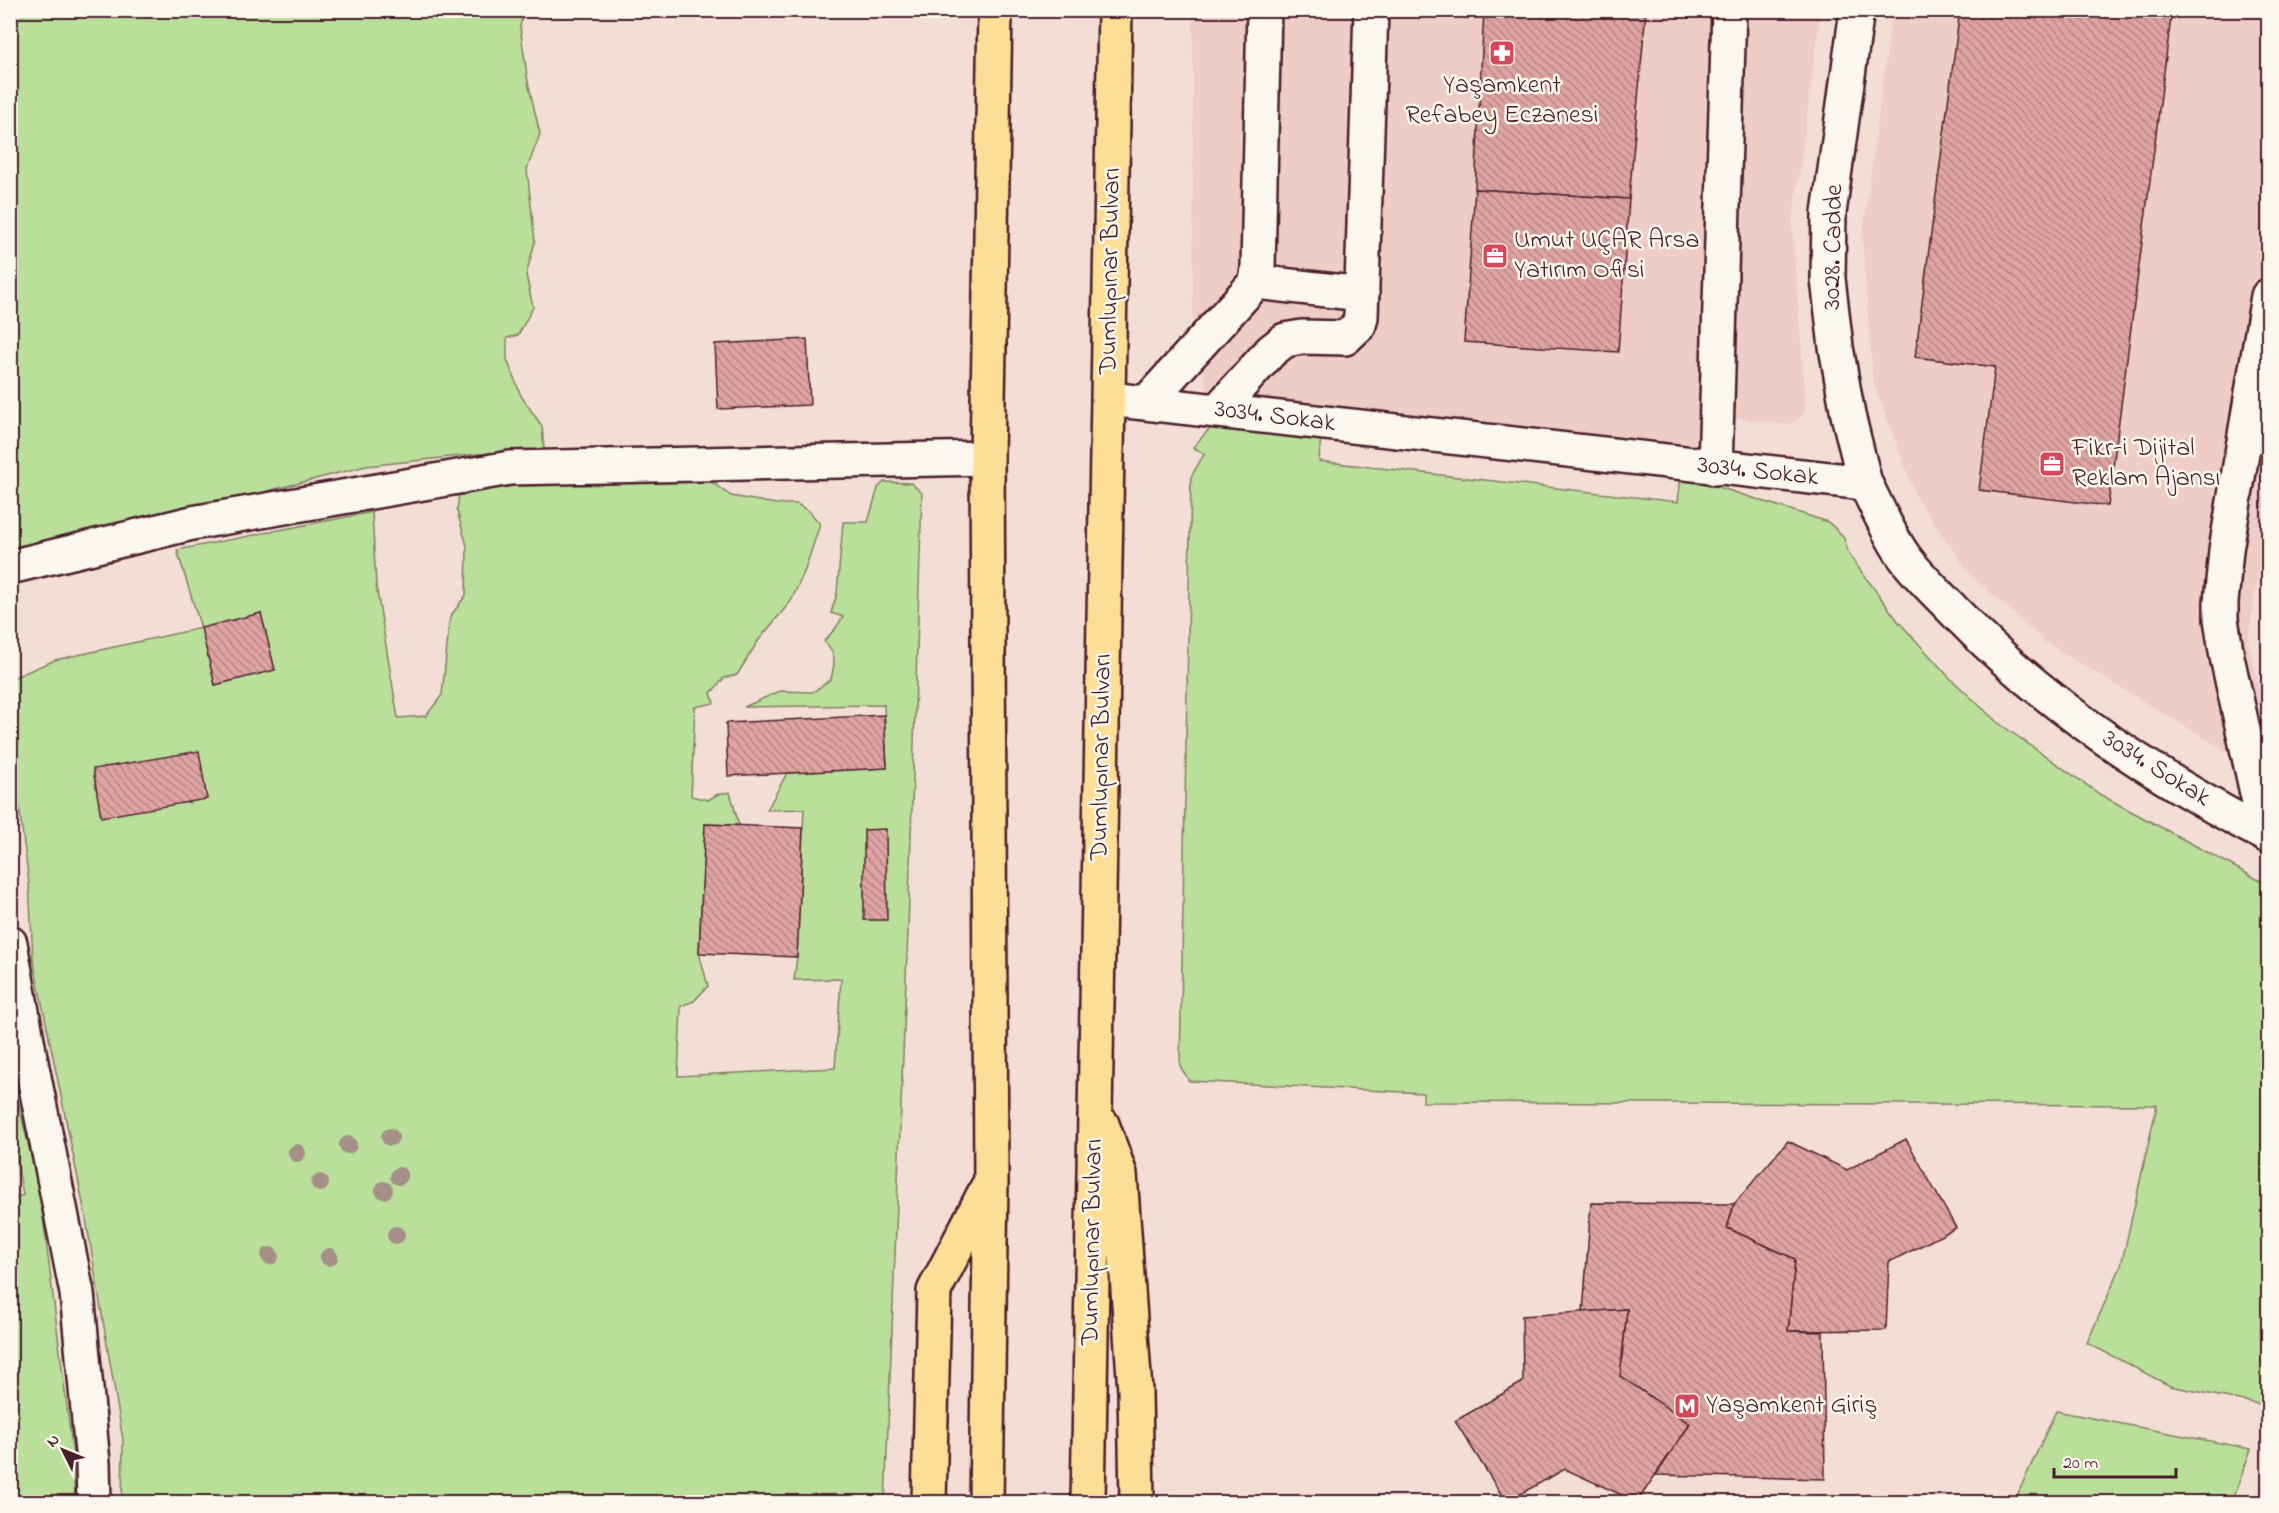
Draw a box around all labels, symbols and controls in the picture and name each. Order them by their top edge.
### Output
pharmacy icon: Yaşamkent Refabey Eczanesi [1487,38,1517,68]
place label: Yaşamkent Refabey Eczanesi [1405,67,1599,135]
street label: Dumlupınar Bulvarı [1090,167,1132,376]
street label: 3028. Cadde [1814,184,1854,310]
place label: Umut UÇAR Arsa Yatırım Ofisi [1514,222,1700,290]
office icon: Umut UÇAR Arsa Yatırım Ofisi [1480,241,1510,271]
street label: 3034. Sokak [1212,391,1338,443]
place label: Fikr-i Dijital Reklam Ajansı [2071,430,2221,498]
street label: 3034. Sokak [1696,447,1821,497]
office icon: Fikr-i Dijital Reklam Ajansı [2037,449,2067,479]
street label: Dumlupınar Bulvarı [1081,653,1123,862]
street label: 3034. Sokak [2094,721,2218,818]
street label: Dumlupınar Bulvarı [1072,1138,1114,1347]
place label: Yaşamkent Giriş [1706,1387,1877,1425]
metro station icon: Yaşamkent Giriş [1672,1391,1702,1421]
north arrow [33,1420,93,1480]
text: N [41,1429,66,1453]
scale bar [2054,1441,2176,1479]
text: 20 m [2063,1451,2098,1477]

